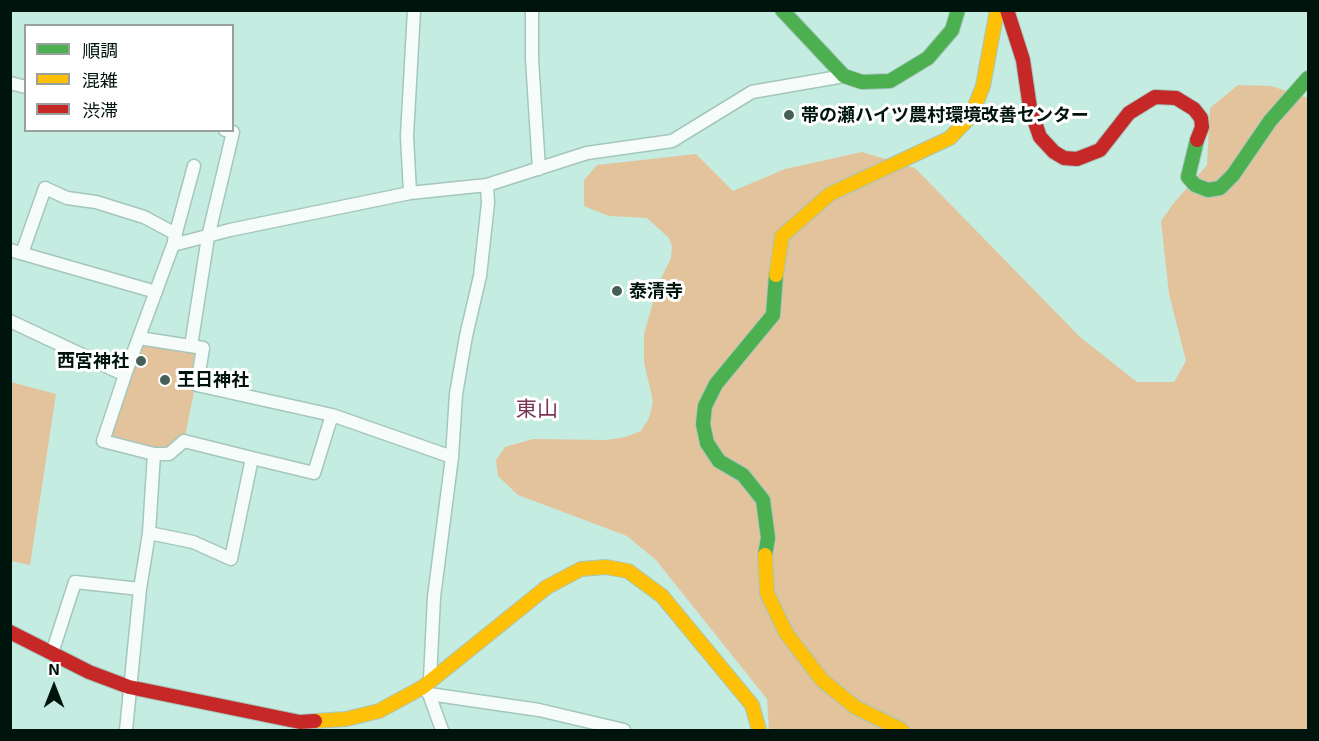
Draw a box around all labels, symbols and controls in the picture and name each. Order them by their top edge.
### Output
legend [24,24,234,132]
text: 順調 [82,39,118,61]
text: 混雑 [82,69,118,91]
text: 渋滞 [82,99,118,121]
place label: 帯の瀬ハイツ農村環境改善センター [801,104,1089,126]
marker: 帯の瀬ハイツ農村環境改善センター [782,108,796,122]
place label: 泰清寺 [629,280,683,302]
marker: 泰清寺 [610,284,624,298]
place label: 西宮神社 [57,350,129,372]
marker: 西宮神社 [134,354,148,368]
place label: 王日神社 [177,369,249,391]
marker: 王日神社 [158,373,172,387]
district label: 東山 [516,396,558,422]
north arrow [24,657,84,717]
text: N [48,659,60,678]

